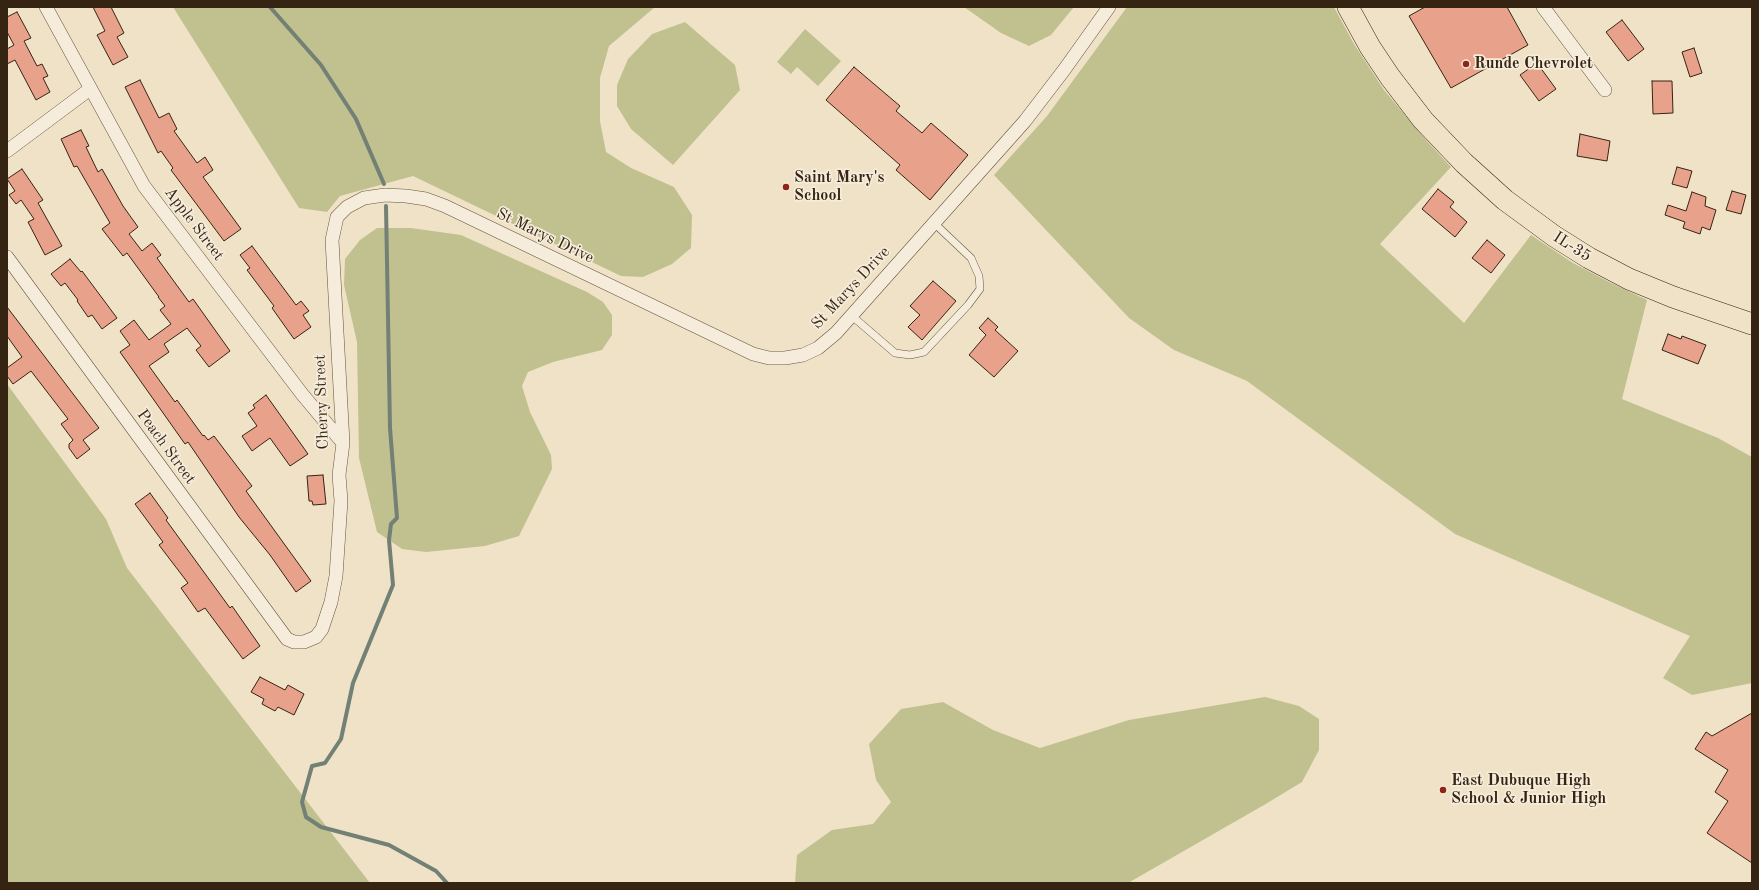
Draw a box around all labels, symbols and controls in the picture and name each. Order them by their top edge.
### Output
place label: Runde Chevrolet [1474,54,1593,74]
marker: Runde Chevrolet [1461,59,1471,69]
place label: Saint Mary's School [794,168,884,206]
marker: Saint Mary's School [781,182,791,192]
street label: Apple Street [160,183,228,265]
street label: St Marys Drive [493,204,597,268]
street label: IL-35 [1549,228,1595,266]
street label: St Marys Drive [808,243,894,333]
street label: Cherry Street [311,354,333,450]
street label: Peach Street [132,406,200,488]
place label: East Dubuque High School & Junior High [1451,771,1606,809]
marker: East Dubuque High School & Junior High [1438,785,1448,795]

